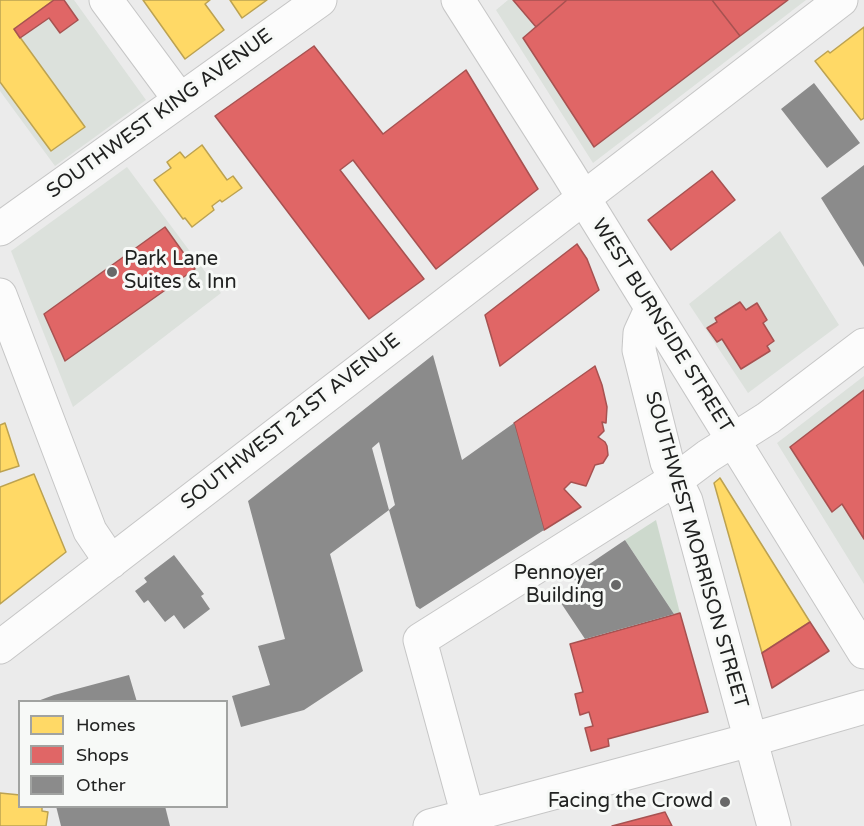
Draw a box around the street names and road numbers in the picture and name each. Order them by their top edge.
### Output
street label: SOUTHWEST KING AVENUE [42,24,278,204]
street label: WEST BURNSIDE STREET [586,215,738,437]
street label: SOUTHWEST 21ST AVENUE [177,329,405,515]
street label: SOUTHWEST MORRISON STREET [639,389,753,711]

